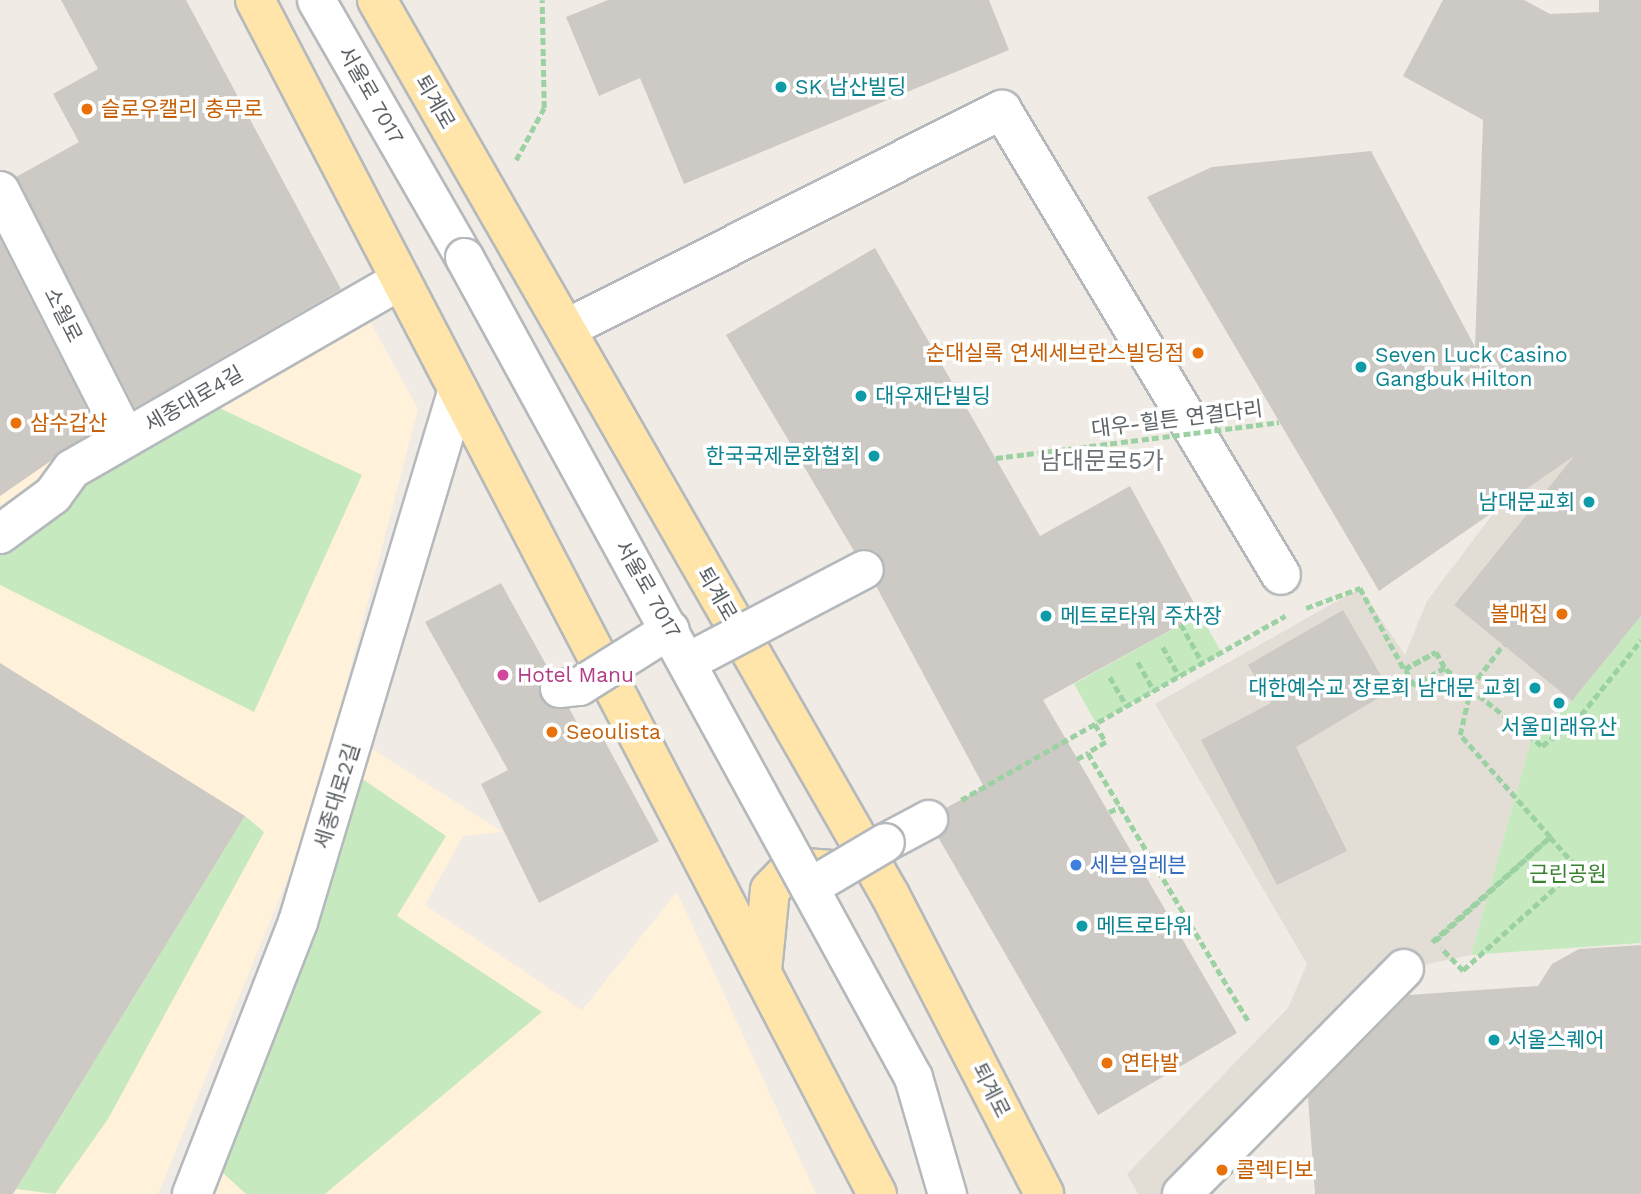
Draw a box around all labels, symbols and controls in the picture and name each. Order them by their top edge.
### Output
street label: 서울로 7017 [333,41,409,149]
street label: 퇴계로 [410,71,460,133]
place label: SK 남산빌딩 [795,74,907,100]
marker: SK 남산빌딩 [773,79,789,95]
place label: 슬로우캘리 충무로 [101,96,263,122]
marker: 슬로우캘리 충무로 [79,101,95,117]
street label: 소월로 [39,283,87,347]
place label: 순대실록 연세세브란스빌딩점 [926,340,1184,366]
place label: Seven Luck Casino Gangbuk Hilton [1375,342,1568,392]
marker: 순대실록 연세세브란스빌딩점 [1190,345,1206,361]
marker: Seven Luck Casino Gangbuk Hilton [1353,359,1369,375]
street label: 세종대로4길 [140,361,248,437]
place label: 대우재단빌딩 [875,383,991,409]
marker: 대우재단빌딩 [853,388,869,404]
street label: 대우-힐튼 연결다리 [1090,396,1264,442]
place label: 삼수갑산 [30,410,107,436]
marker: 삼수갑산 [8,415,24,431]
place label: 한국국제문화협회 [705,443,860,469]
marker: 한국국제문화협회 [866,448,882,464]
district label: 남대문로5가 [1040,448,1164,476]
place label: 남대문교회 [1478,489,1575,515]
marker: 남대문교회 [1581,494,1597,510]
street label: 서울로 7017 [610,535,686,643]
street label: 퇴계로 [692,563,742,625]
place label: 볼매집 [1490,601,1548,627]
place label: 메트로타워 주차장 [1060,603,1222,629]
marker: 볼매집 [1554,606,1570,622]
marker: 메트로타워 주차장 [1038,608,1054,624]
place label: Hotel Manu [517,662,635,688]
marker: Hotel Manu [495,667,511,683]
place label: 대한예수교 장로회 남대문 교회 [1248,675,1521,701]
marker: 대한예수교 장로회 남대문 교회 [1527,680,1543,696]
marker: 서울미래유산 [1551,695,1567,711]
place label: 서울미래유산 [1501,714,1617,740]
place label: Seoulista [566,719,661,745]
marker: Seoulista [544,724,560,740]
street label: 세종대로2길 [309,740,365,852]
place label: 세븐일레븐 [1090,852,1187,878]
marker: 세븐일레븐 [1068,857,1084,873]
park label: 근린공원 [1529,861,1607,887]
place label: 메트로타워 [1096,913,1193,939]
marker: 메트로타워 [1074,918,1090,934]
place label: 서울스퀘어 [1508,1027,1605,1053]
marker: 서울스퀘어 [1486,1032,1502,1048]
place label: 연타발 [1121,1050,1179,1076]
marker: 연타발 [1099,1055,1115,1071]
street label: 퇴계로 [967,1058,1015,1122]
place label: 콜렉티보 [1236,1157,1313,1183]
marker: 콜렉티보 [1214,1162,1230,1178]

